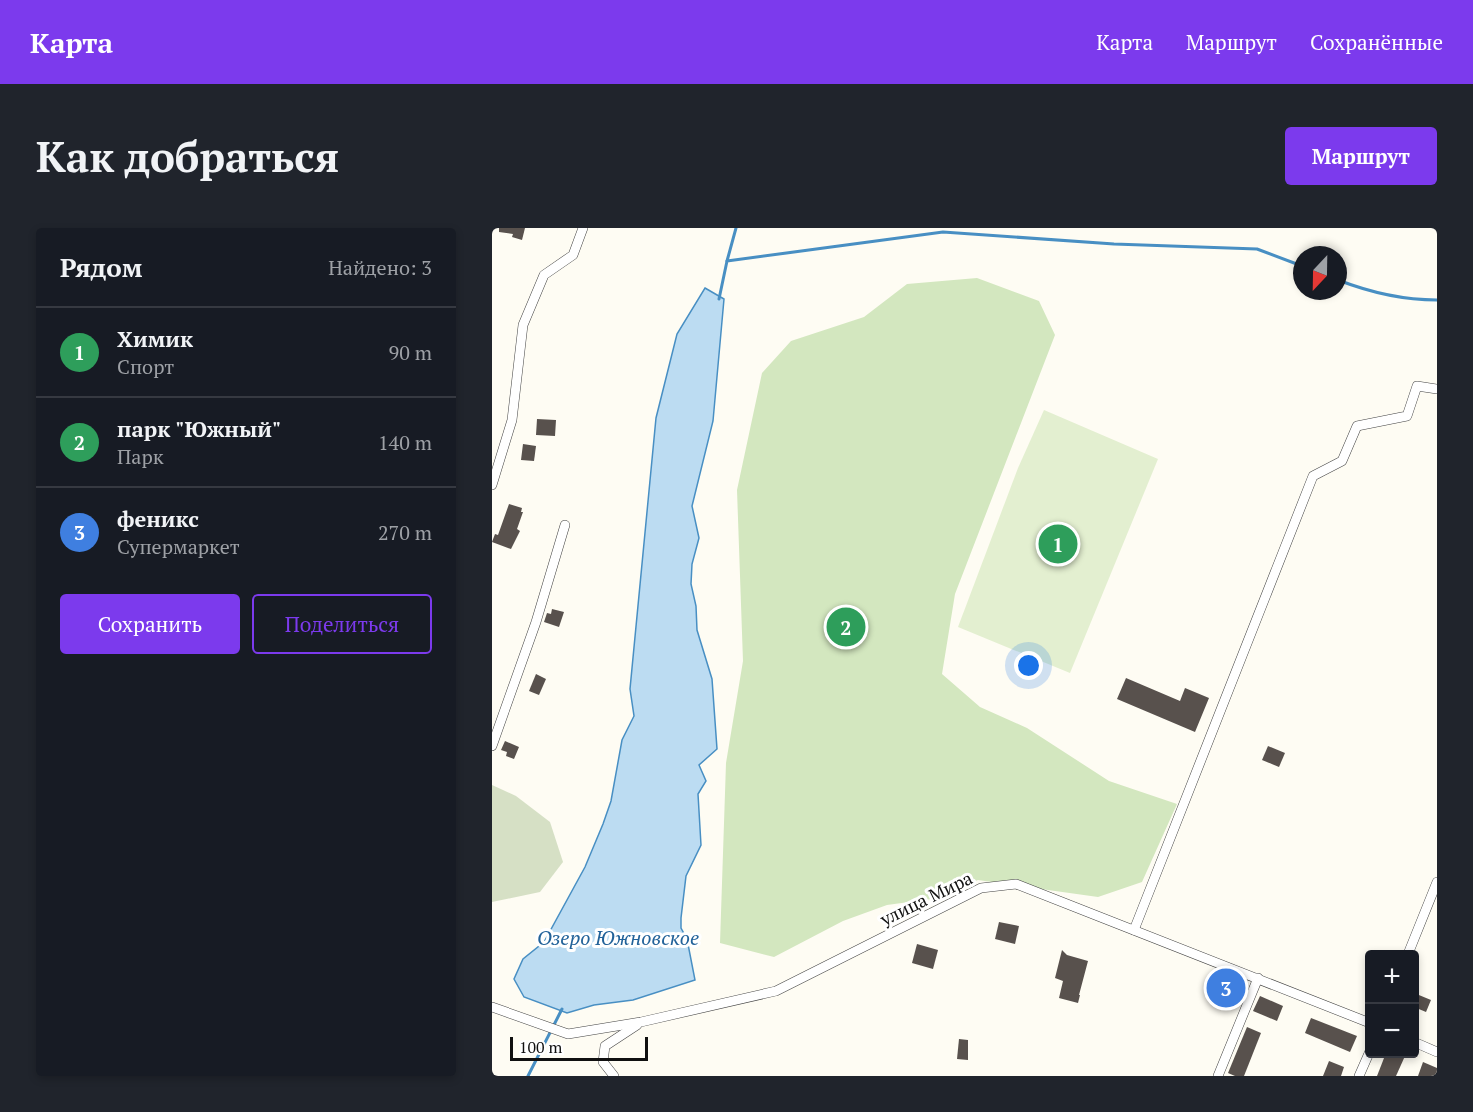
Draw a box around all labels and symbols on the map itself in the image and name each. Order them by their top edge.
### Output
north arrow [1293,246,1347,300]
pin: 1 [1038,522,1078,566]
pin: 2 [826,604,866,650]
your location [1014,651,1043,680]
street label: улица Мира [875,865,976,931]
water label: Озеро Южновское [537,924,699,951]
pin: 3 [1206,966,1246,1011]
scale bar [510,1034,648,1062]

